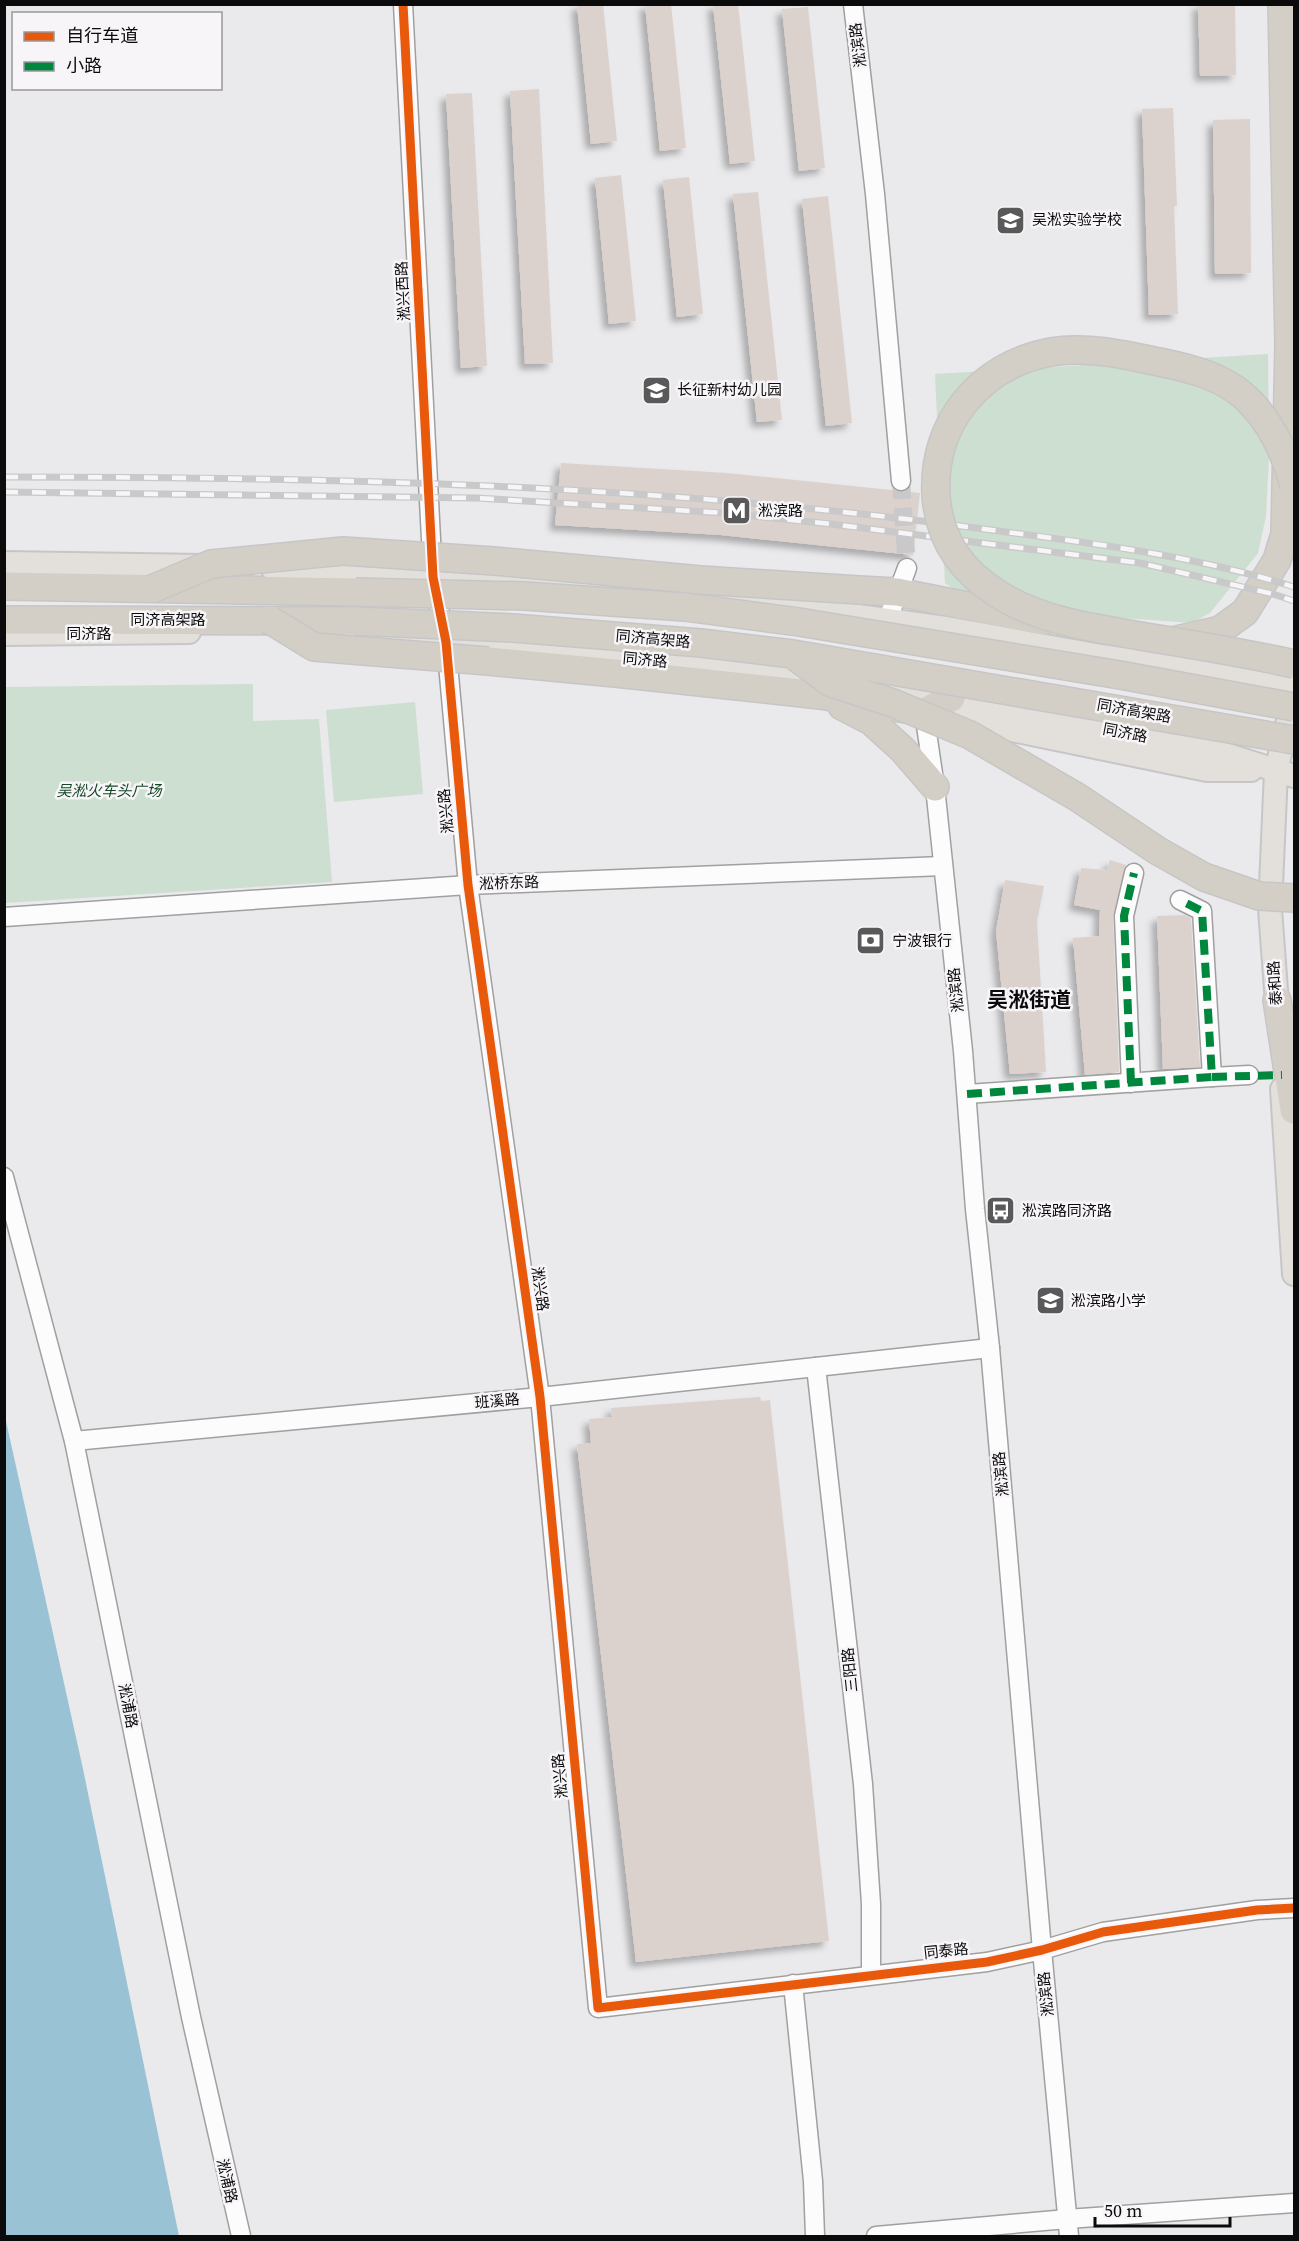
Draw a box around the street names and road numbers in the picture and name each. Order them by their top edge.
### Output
street label: 淞滨路 [844,21,871,69]
street label: 淞兴西路 [390,261,415,322]
street label: 同济高架路 [130,609,206,630]
street label: 同济路 [66,623,112,644]
street label: 同济高架路 [615,625,691,652]
street label: 同济路 [622,647,668,672]
street label: 同济高架路 [1095,694,1173,727]
street label: 同济路 [1101,718,1149,747]
street label: 淞兴路 [433,788,458,834]
street label: 淞桥东路 [479,871,539,894]
street label: 泰和路 [1262,960,1287,1006]
street label: 淞滨路 [943,967,968,1014]
street label: 淞兴路 [527,1265,554,1313]
street label: 班溪路 [474,1388,520,1413]
street label: 淞滨路 [988,1451,1013,1497]
street label: 三阳路 [837,1647,862,1694]
street label: 淞浦路 [114,1682,143,1730]
street label: 淞兴路 [547,1753,572,1799]
street label: 同泰路 [922,1938,969,1963]
street label: 淞滨路 [1033,1971,1058,2018]
street label: 淞浦路 [212,2157,243,2205]

